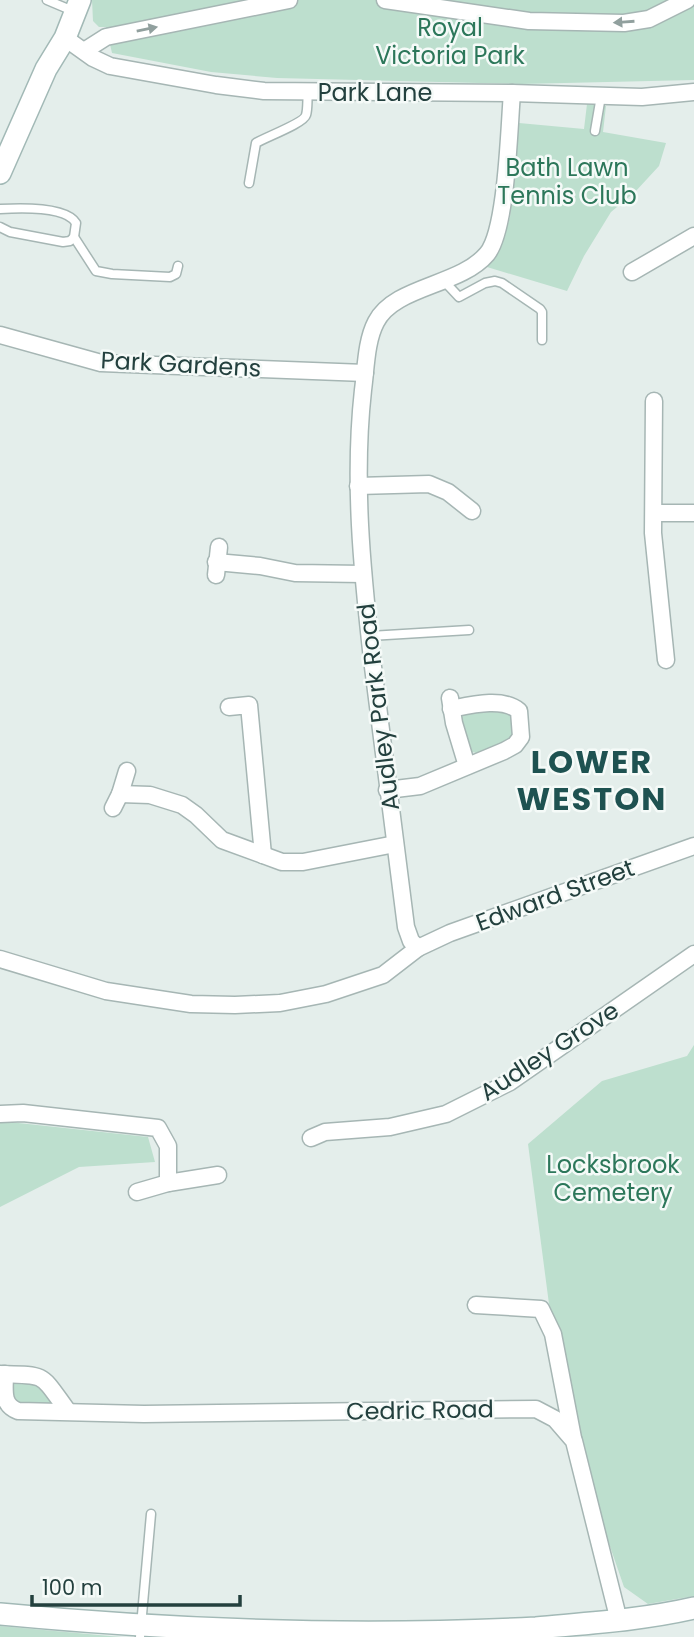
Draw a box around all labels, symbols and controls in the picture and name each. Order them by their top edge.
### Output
park label: Royal Victoria Park [375,11,525,72]
one-way arrow [613,17,635,28]
one-way arrow [136,23,158,34]
street label: Park Lane [318,76,432,109]
park label: Bath Lawn Tennis Club [497,151,637,212]
street label: Park Gardens [100,343,262,385]
street label: Audley Park Road [349,601,407,813]
district label: LOWER WESTON [517,739,667,821]
street label: Edward Street [471,851,639,939]
street label: Audley Grove [473,994,625,1108]
park label: Locksbrook Cemetery [546,1148,680,1209]
street label: Cedric Road [346,1392,494,1428]
scale bar [32,1564,240,1608]
text: 100 m [42,1573,102,1602]

